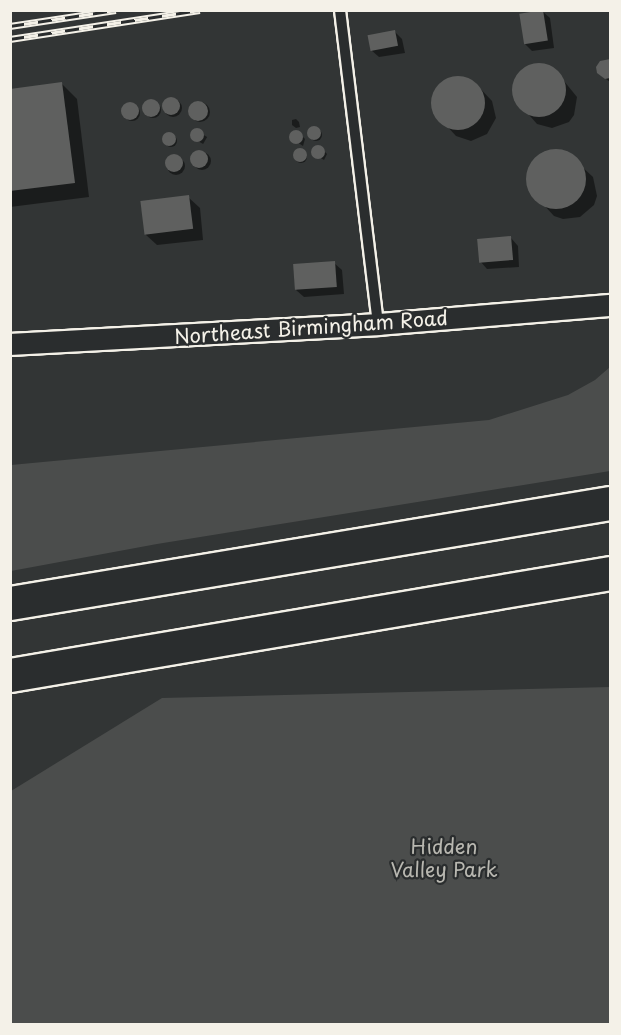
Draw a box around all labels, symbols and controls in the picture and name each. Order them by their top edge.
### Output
street label: Northeast Birmingham Road [172,305,450,349]
park label: Hidden Valley Park [390,835,498,882]

